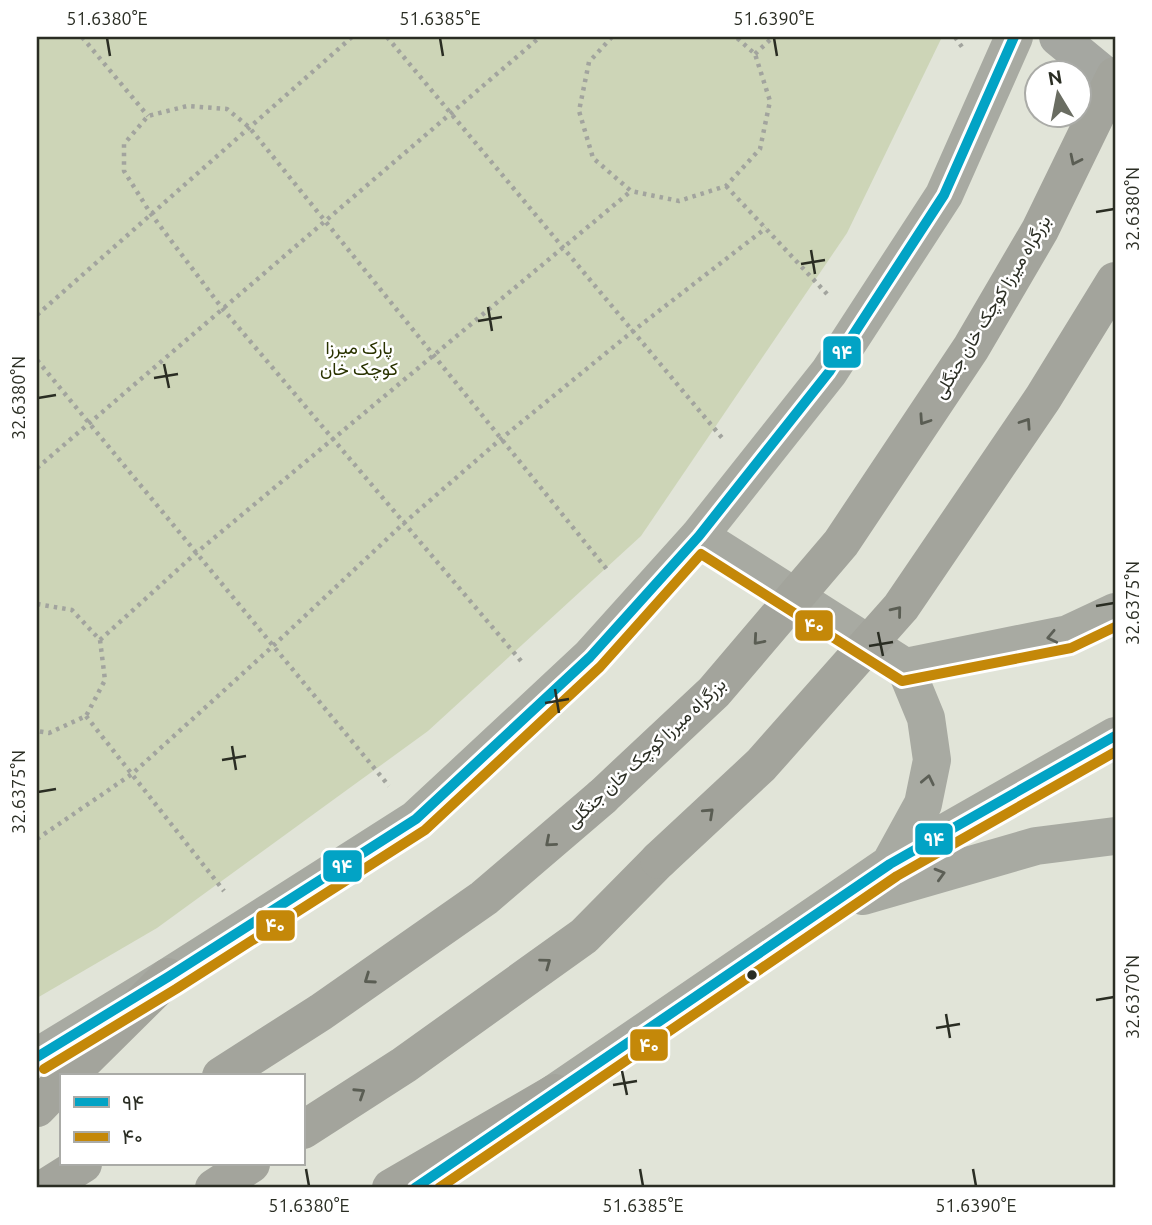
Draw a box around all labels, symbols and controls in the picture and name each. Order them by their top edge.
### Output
text: 51.6380°E [66,8,148,28]
text: 51.6385°E [399,8,481,28]
text: 51.6390°E [733,8,815,28]
north arrow [1023,60,1092,130]
text: N [1046,65,1064,89]
one-way arrow [1069,153,1083,165]
text: 32.6380°N [1122,167,1142,251]
street label: بزرگراه میرزا کوچک خان جنگلی [928,211,1056,403]
line badge: ۹۴ [822,335,862,369]
park label: پارک میرزا کوچک خان [320,337,398,381]
text: ۹۴ [832,341,852,363]
text: 32.6380°N [8,356,28,440]
one-way arrow [919,412,932,425]
one-way arrow [1018,418,1030,431]
text: 32.6375°N [1122,561,1142,645]
one-way arrow [889,606,901,619]
line badge: ۴۰ [794,609,834,642]
text: ۴۰ [804,614,824,636]
one-way arrow [1046,629,1058,644]
one-way arrow [754,632,766,645]
street label: بزرگراه میرزا کوچک خان جنگلی [562,673,731,834]
text: 32.6375°N [8,750,28,834]
one-way arrow [919,774,934,786]
one-way arrow [701,809,714,821]
line badge: ۹۴ [914,822,954,856]
text: ۹۴ [924,828,944,850]
one-way arrow [546,833,558,846]
line badge: ۹۴ [322,849,363,883]
text: ۹۴ [332,855,352,877]
one-way arrow [934,867,946,882]
line badge: ۴۰ [255,909,296,942]
text: ۴۰ [265,914,285,936]
text: 32.6370°N [1122,955,1142,1039]
one-way arrow [538,959,551,971]
unlabelled marker [745,968,759,982]
one-way arrow [364,971,377,983]
line badge: ۴۰ [629,1028,669,1062]
text: ۴۰ [639,1034,659,1056]
legend [60,1074,304,1166]
one-way arrow [352,1089,365,1101]
text: ۹۴ [122,1090,144,1114]
text: ۴۰ [122,1124,143,1148]
text: 51.6380°E [268,1195,350,1215]
text: 51.6385°E [602,1195,684,1215]
text: 51.6390°E [935,1195,1017,1215]

